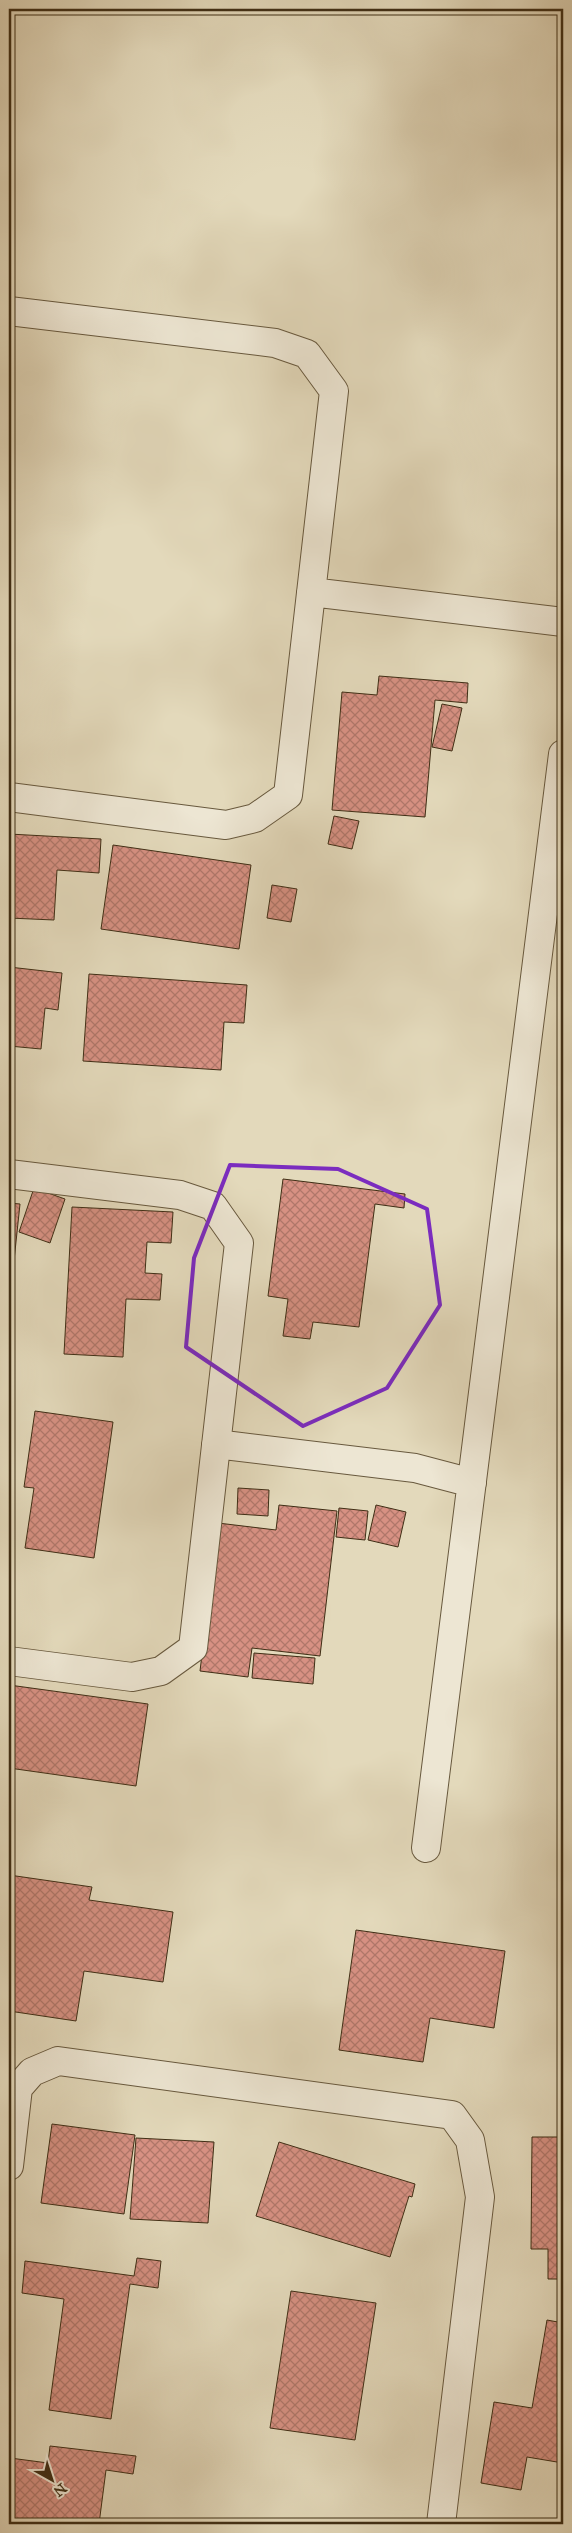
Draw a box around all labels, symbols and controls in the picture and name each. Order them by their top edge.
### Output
north arrow [28,2456,78,2506]
text: N [50,2479,70,2500]

